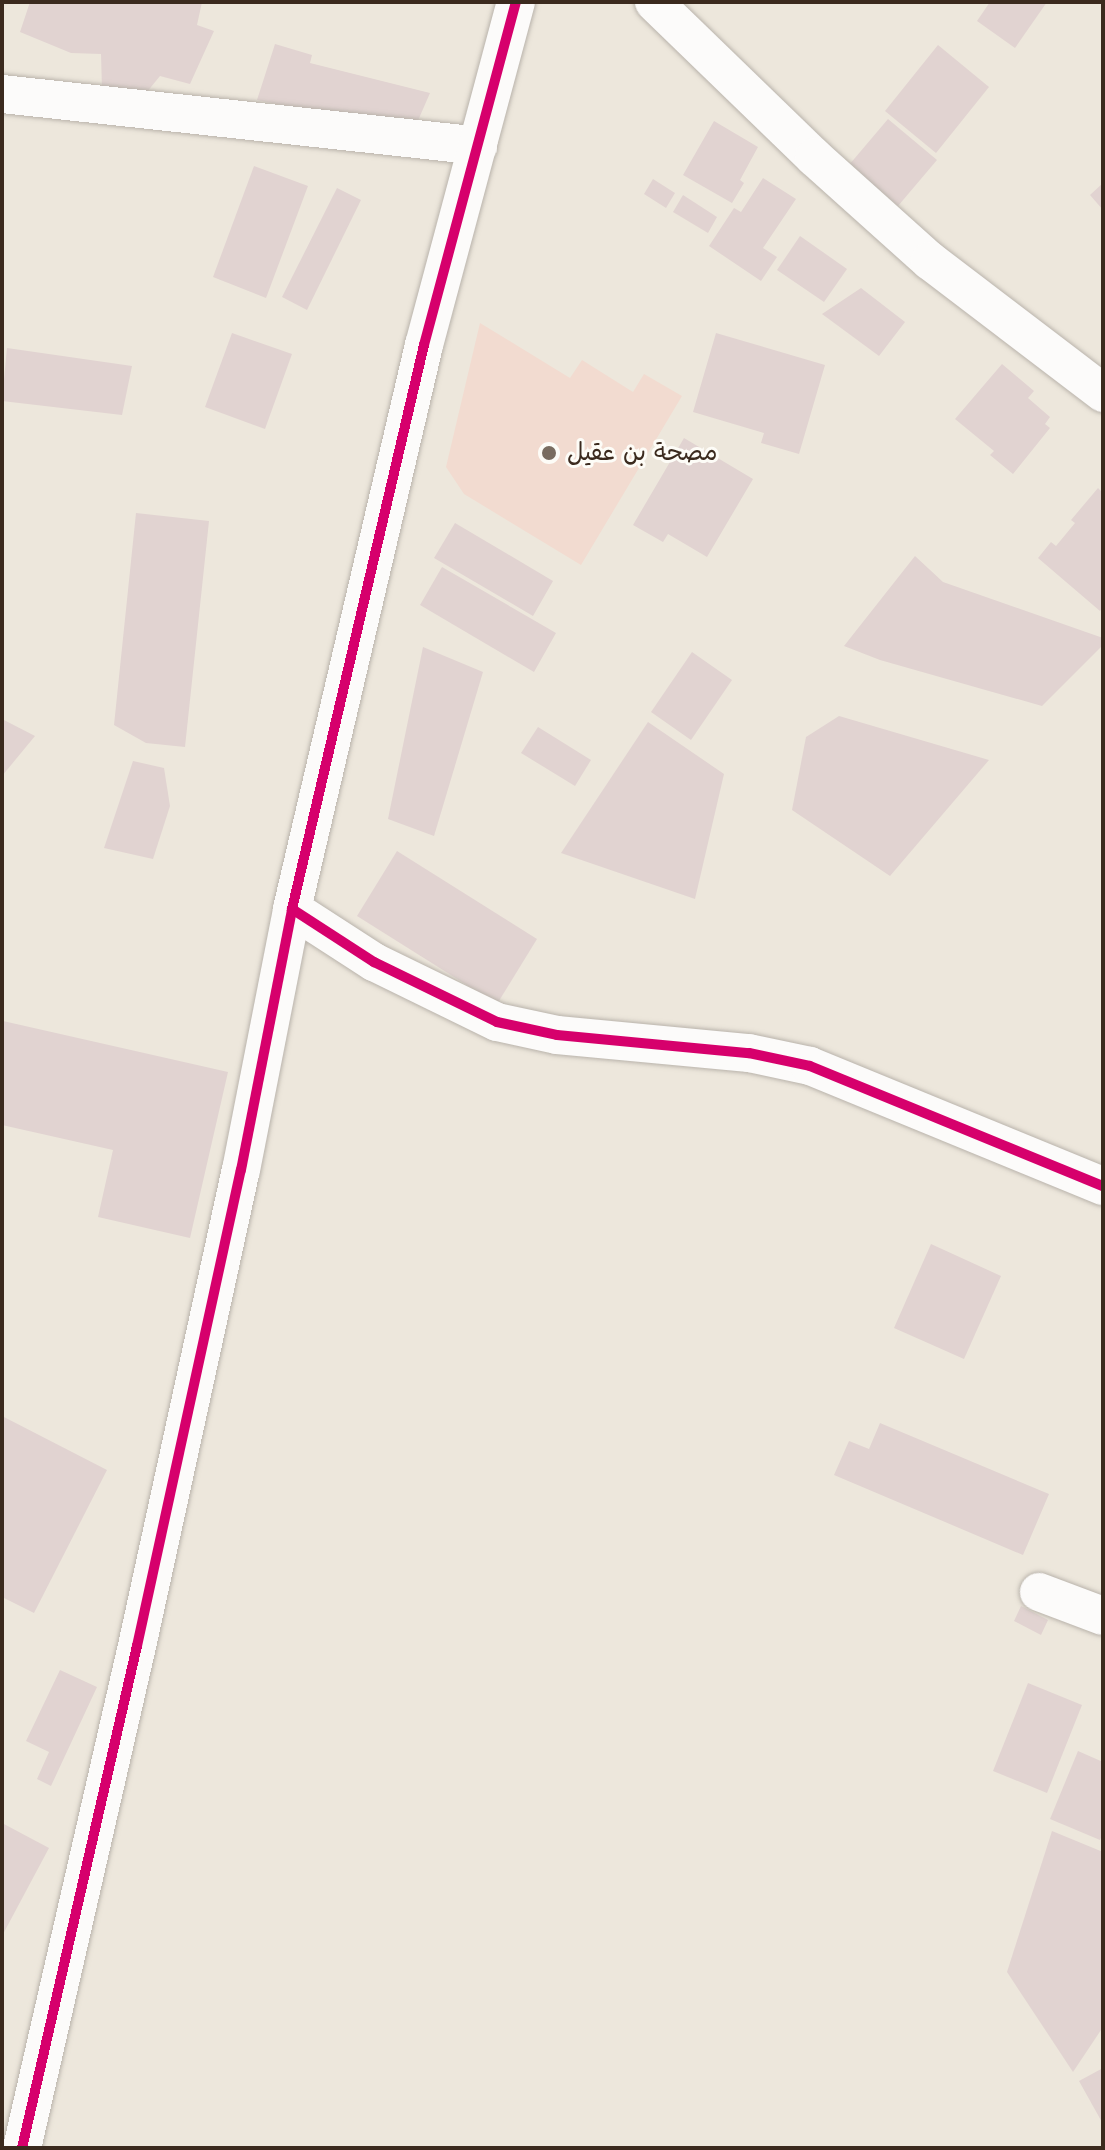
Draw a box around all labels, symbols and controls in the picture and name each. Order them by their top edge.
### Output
place label: مصحة بن عقيل [567,439,718,467]
marker: مصحة بن عقيل [538,442,560,464]

